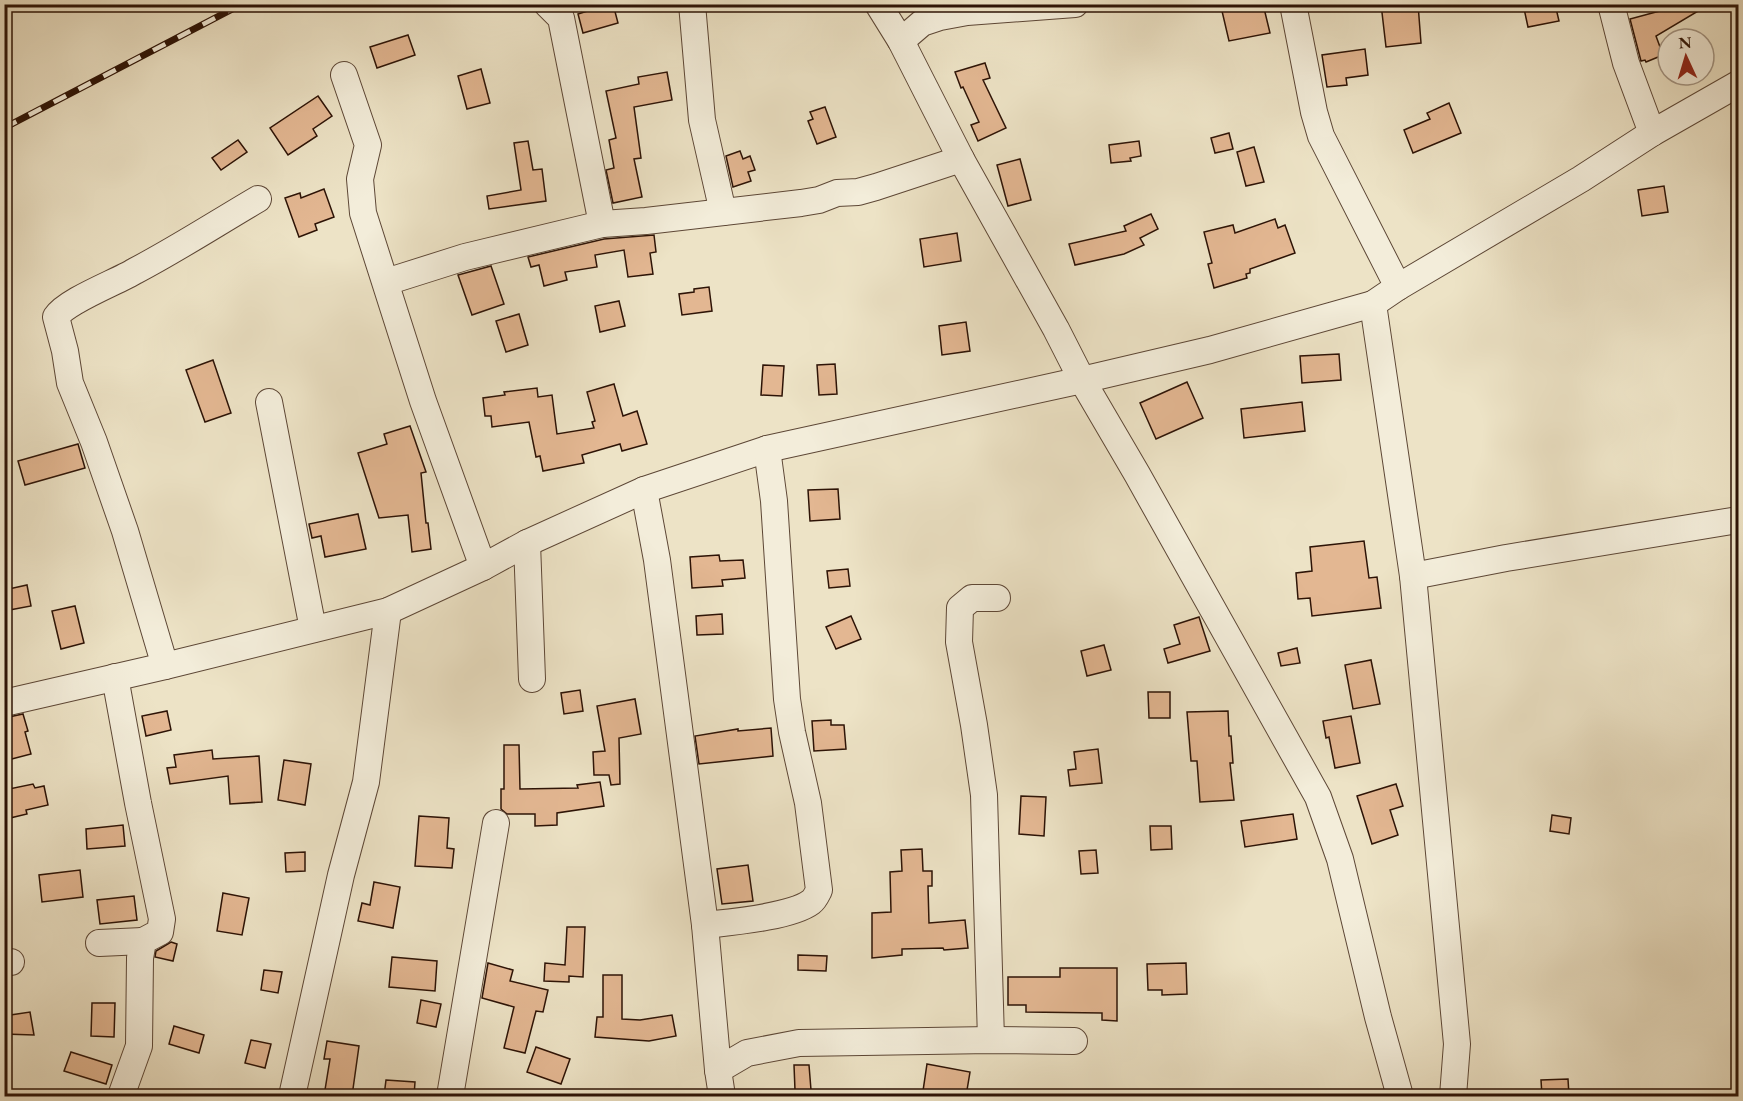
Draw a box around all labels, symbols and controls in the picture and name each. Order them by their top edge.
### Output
north arrow [1656,27,1716,87]
text: N [1678,32,1692,53]

